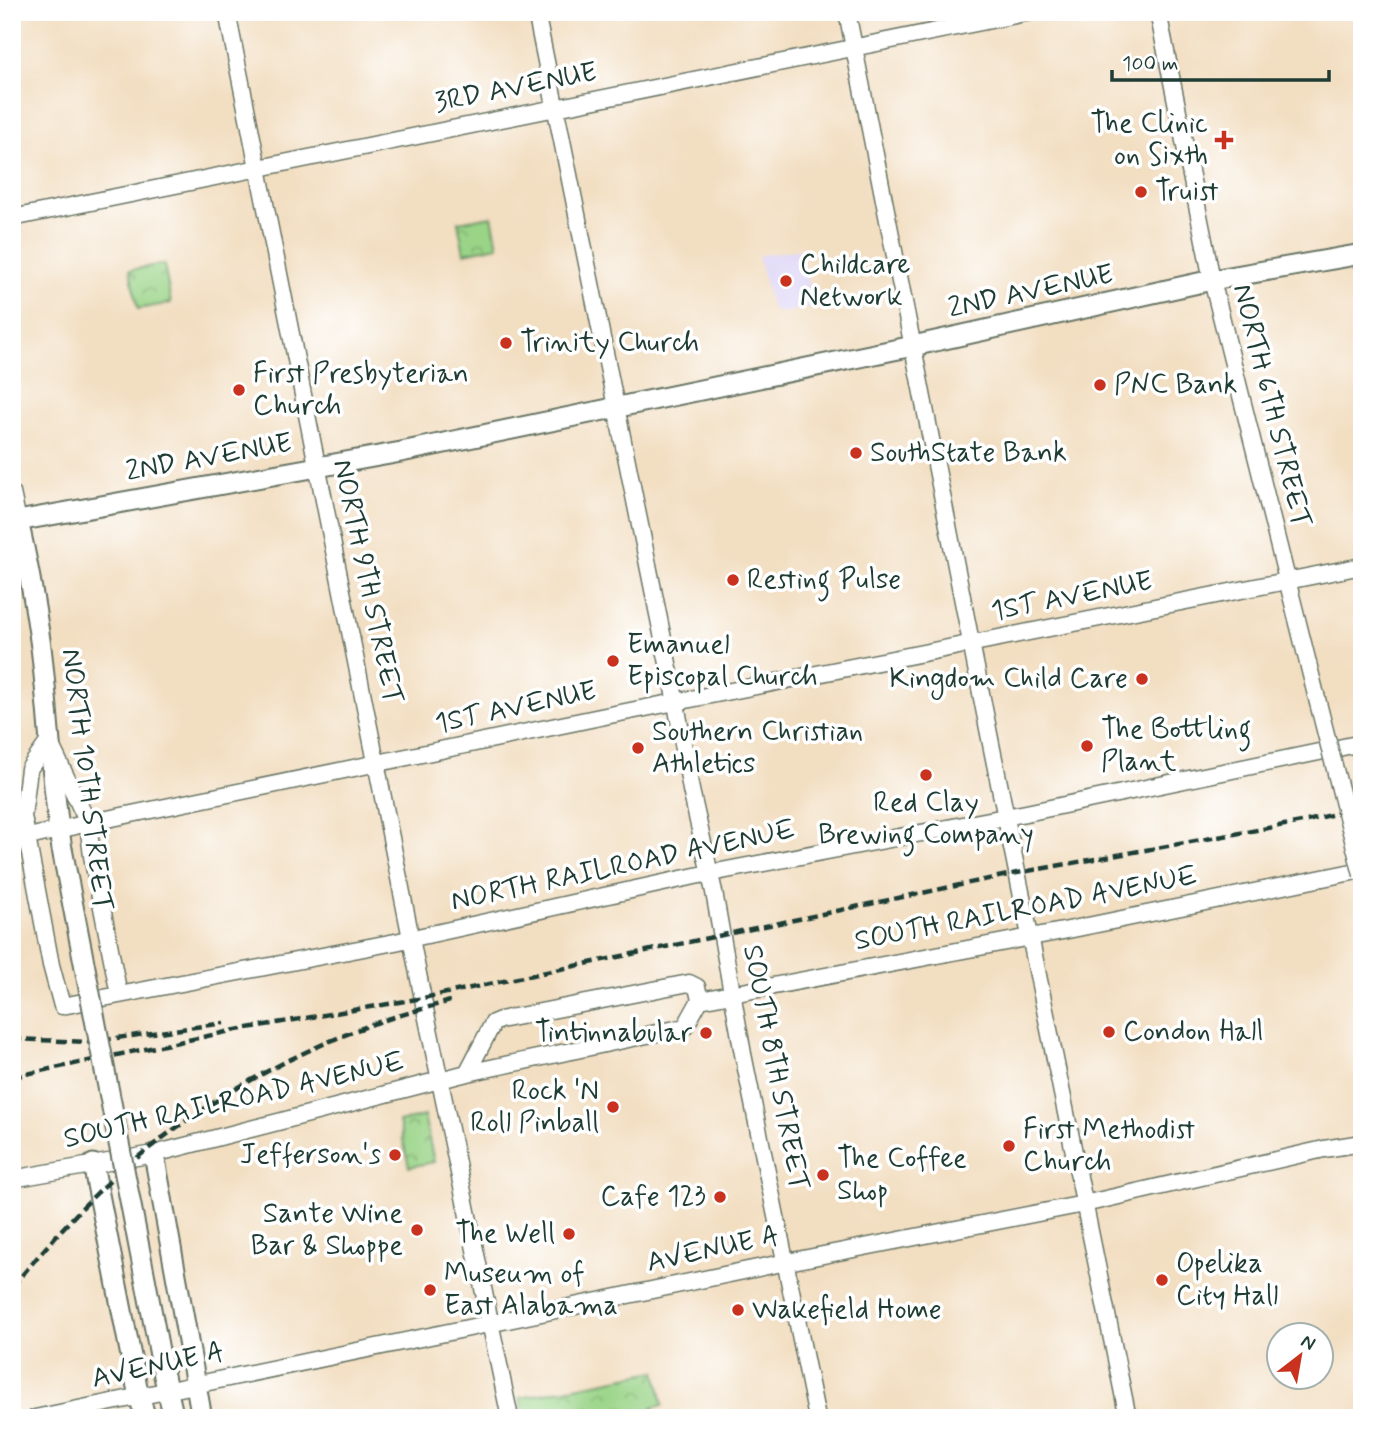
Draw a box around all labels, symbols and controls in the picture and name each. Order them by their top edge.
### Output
scale bar [1112,38,1328,82]
text: 100 m [1122,50,1178,78]
street label: 3RD AVENUE [432,54,600,122]
place label: The Clinic on Sixth [1090,106,1208,175]
marker: The Clinic on Sixth [1214,130,1234,150]
place label: Truist [1155,174,1219,211]
marker: Truist [1133,184,1149,200]
place label: Childcare Network [800,247,910,316]
street label: 2ND AVENUE [945,256,1117,328]
marker: Childcare Network [778,273,794,289]
street label: NORTH 6TH STREET [1223,280,1319,532]
place label: Trinity Church [520,325,699,362]
marker: Trinity Church [498,335,514,351]
place label: First Presbyterian Church [253,356,469,425]
place label: PNC Bank [1114,367,1237,404]
marker: PNC Bank [1092,377,1108,393]
marker: First Presbyterian Church [231,382,247,398]
street label: 2ND AVENUE [123,425,295,491]
place label: SouthState Bank [870,435,1067,472]
marker: SouthState Bank [848,445,864,461]
street label: NORTH 9TH STREET [323,456,411,708]
place label: Resting Pulse [747,562,901,602]
street label: 1ST AVENUE [988,563,1156,631]
marker: Resting Pulse [725,572,741,588]
place label: Emanuel Episcopal Church [627,627,818,696]
street label: NORTH 10TH STREET [52,646,120,914]
marker: Emanuel Episcopal Church [605,653,621,669]
place label: Kingdom Child Care [889,661,1128,700]
marker: Kingdom Child Care [1134,671,1150,687]
street label: 1ST AVENUE [432,673,600,743]
place label: The Bottling Plant [1101,712,1251,781]
place label: Southern Christian Athletics [652,714,863,783]
marker: The Bottling Plant [1079,738,1095,754]
marker: Southern Christian Athletics [630,740,646,756]
marker: Red Clay Brewing Company [918,767,934,783]
place label: Red Clay Brewing Company [818,785,1034,857]
street label: NORTH RAILROAD AVENUE [448,811,798,921]
street label: SOUTH RAILROAD AVENUE [852,858,1200,960]
street label: SOUTH 8TH STREET [733,942,817,1194]
place label: Condon Hall [1123,1014,1263,1051]
place label: Tintinnabular [535,1015,692,1052]
marker: Condon Hall [1101,1024,1117,1040]
marker: Tintinnabular [698,1025,714,1041]
street label: SOUTH RAILROAD AVENUE [60,1044,408,1158]
place label: Rock 'N Roll Pinball [470,1073,599,1142]
marker: Rock 'N Roll Pinball [605,1099,621,1115]
place label: First Methodist Church [1023,1112,1196,1181]
place label: Jefferson's [240,1137,381,1174]
marker: First Methodist Church [1001,1138,1017,1154]
place label: The Coffee Shop [837,1141,967,1210]
marker: Jefferson's [387,1147,403,1163]
marker: The Coffee Shop [815,1167,831,1183]
place label: Cafe 123 [600,1179,706,1216]
marker: Cafe 123 [712,1189,728,1205]
place label: Sante Wine Bar & Shoppe [251,1196,403,1265]
place label: The Well [455,1216,555,1253]
street label: AVENUE A [643,1218,783,1282]
marker: Sante Wine Bar & Shoppe [409,1222,425,1238]
marker: The Well [561,1226,577,1242]
place label: Opelika City Hall [1176,1246,1278,1315]
place label: Museum of East Alabama [444,1256,618,1325]
marker: Opelika City Hall [1154,1272,1170,1288]
marker: Museum of East Alabama [422,1282,438,1298]
place label: Wakefield Home [752,1292,942,1329]
marker: Wakefield Home [730,1302,746,1318]
north arrow [1266,1322,1336,1392]
text: N [1296,1329,1320,1357]
street label: AVENUE A [88,1334,228,1398]

